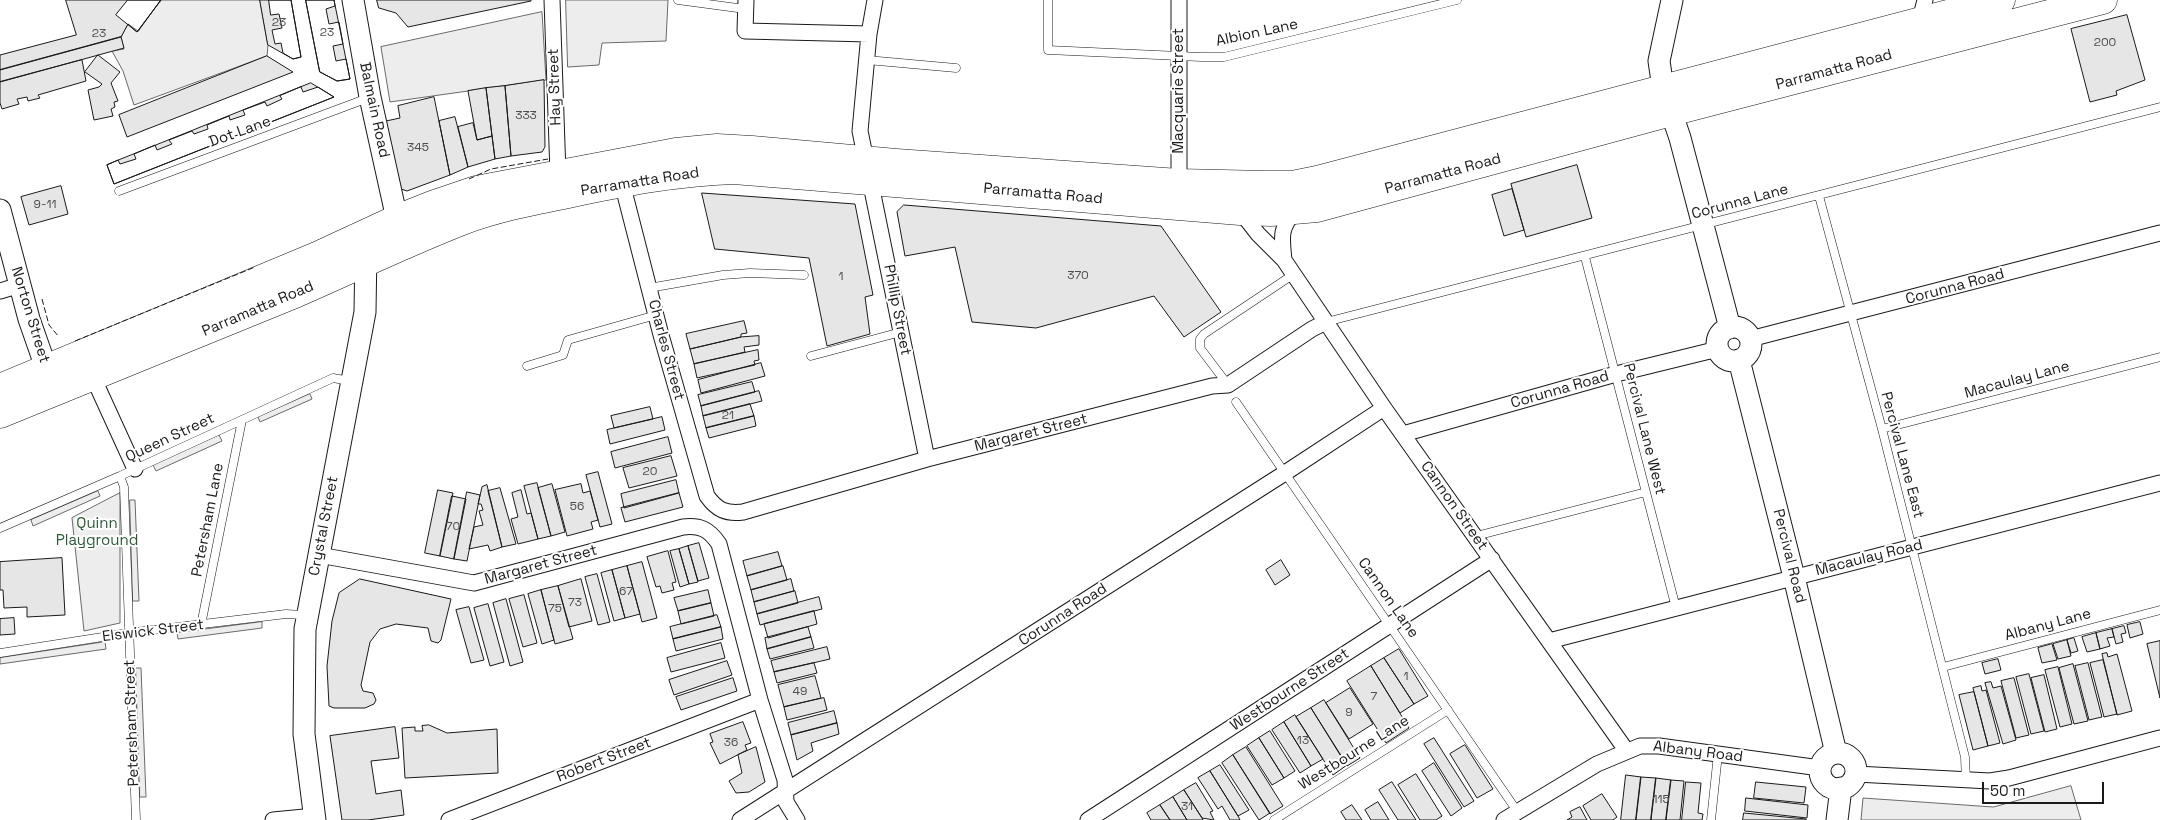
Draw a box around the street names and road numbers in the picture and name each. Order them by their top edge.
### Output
street label: Albion Lane [1214,15,1300,51]
street label: Macquarie Street [1170,28,1188,154]
street label: Parramatta Road [1774,46,1894,94]
street label: Hay Street [545,48,565,126]
street label: Balmain Road [355,61,393,159]
street label: Dot Lane [207,113,273,151]
street label: Parramatta Road [1383,150,1503,198]
street label: Parramatta Road [579,164,701,200]
street label: Parramatta Road [983,180,1103,208]
street label: Corunna Lane [1690,180,1790,224]
street label: Phillip Street [879,263,915,357]
street label: Norton Street [7,265,53,365]
street label: Corunna Road [1904,265,2006,309]
street label: Parramatta Road [199,277,317,341]
street label: Charles Street [644,298,688,402]
street label: Macaulay Lane [1963,357,2071,403]
street label: Percival Lane West [1619,361,1669,497]
street label: Corunna Road [1509,367,1611,413]
street label: Percival Lane East [1876,390,1928,520]
street label: Queen Street [123,410,217,466]
street label: Margaret Street [973,410,1089,456]
street label: Cannon Street [1417,458,1491,554]
street label: Petersham Lane [188,461,228,579]
street label: Crystal Street [306,475,342,577]
street label: Percival Road [1769,507,1809,605]
street label: Macaulay Road [1813,536,1925,580]
street label: Margaret Street [483,541,599,589]
street label: Cannon Lane [1354,554,1422,642]
street label: Corunna Road [1016,580,1110,650]
street label: Albany Lane [2003,605,2093,645]
street label: Elswick Street [101,616,205,646]
street label: Westbourne Street [1227,645,1353,735]
street label: Petersham Street [121,659,143,787]
street label: Westbourne Lane [1295,712,1413,794]
street label: Robert Street [554,734,654,786]
street label: Albany Road [1652,738,1744,766]

